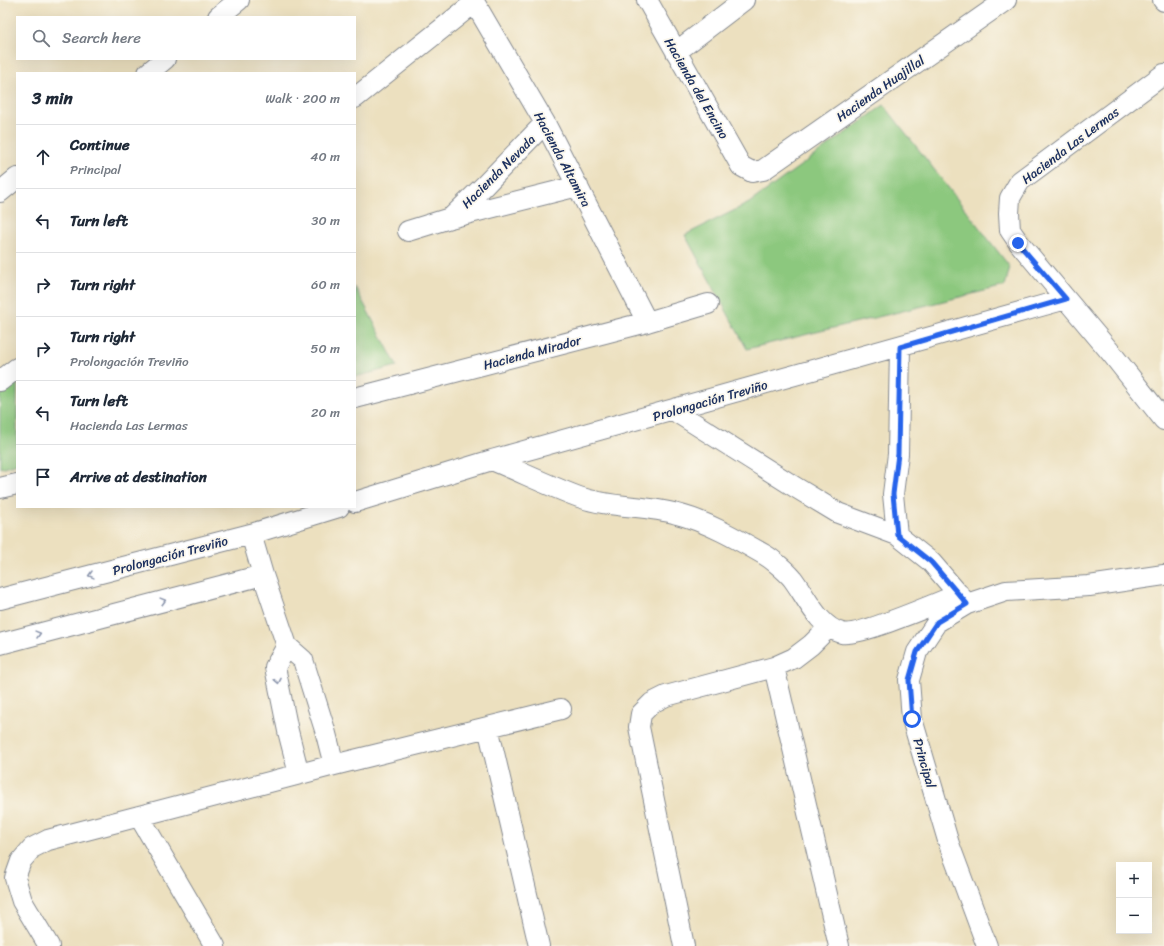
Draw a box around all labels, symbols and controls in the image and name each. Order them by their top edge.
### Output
search box [16,16,356,60]
text: Search here [62,25,141,51]
icon: search [30,27,52,49]
street label: Hacienda del Encino [658,33,735,144]
street label: Hacienda Huajillal [831,49,930,128]
text: 3 min [32,83,73,113]
text: Walk · 200 m [265,87,340,110]
street label: Hacienda Las Lermas [1016,100,1125,190]
street label: Hacienda Altamira [528,107,598,212]
street label: Hacienda Nevada [456,128,541,214]
text: Continue [70,132,130,158]
text: 40 m [310,145,340,168]
icon: ahead [32,146,54,168]
text: Principal [70,158,121,181]
text: Turn left [70,208,128,234]
text: 30 m [311,209,340,232]
icon: left [32,210,54,232]
route end [1009,234,1027,252]
text: Turn right [70,272,135,298]
text: 60 m [311,273,340,296]
icon: right [32,274,54,296]
text: Turn right [70,324,135,350]
street label: Hacienda Mirador [481,328,584,377]
text: 50 m [310,337,340,360]
icon: right [32,338,54,360]
text: Prolongación Treviño [70,350,189,373]
street label: Prolongación Treviño [650,373,771,428]
text: Turn left [70,388,128,414]
text: 20 m [311,401,340,424]
icon: left [32,402,54,424]
text: Hacienda Las Lermas [70,414,188,437]
text: Arrive at destination [70,464,207,490]
icon: arrive [32,466,54,488]
street label: Prolongación Treviño [110,529,231,582]
one-way arrow [88,571,95,579]
one-way arrow [160,597,167,606]
one-way arrow [34,631,41,639]
one-way arrow [273,678,282,684]
route start [903,710,921,728]
street label: Principal [906,735,943,791]
map controls [1116,862,1152,934]
button: + [1116,862,1152,898]
button: − [1116,898,1152,934]

